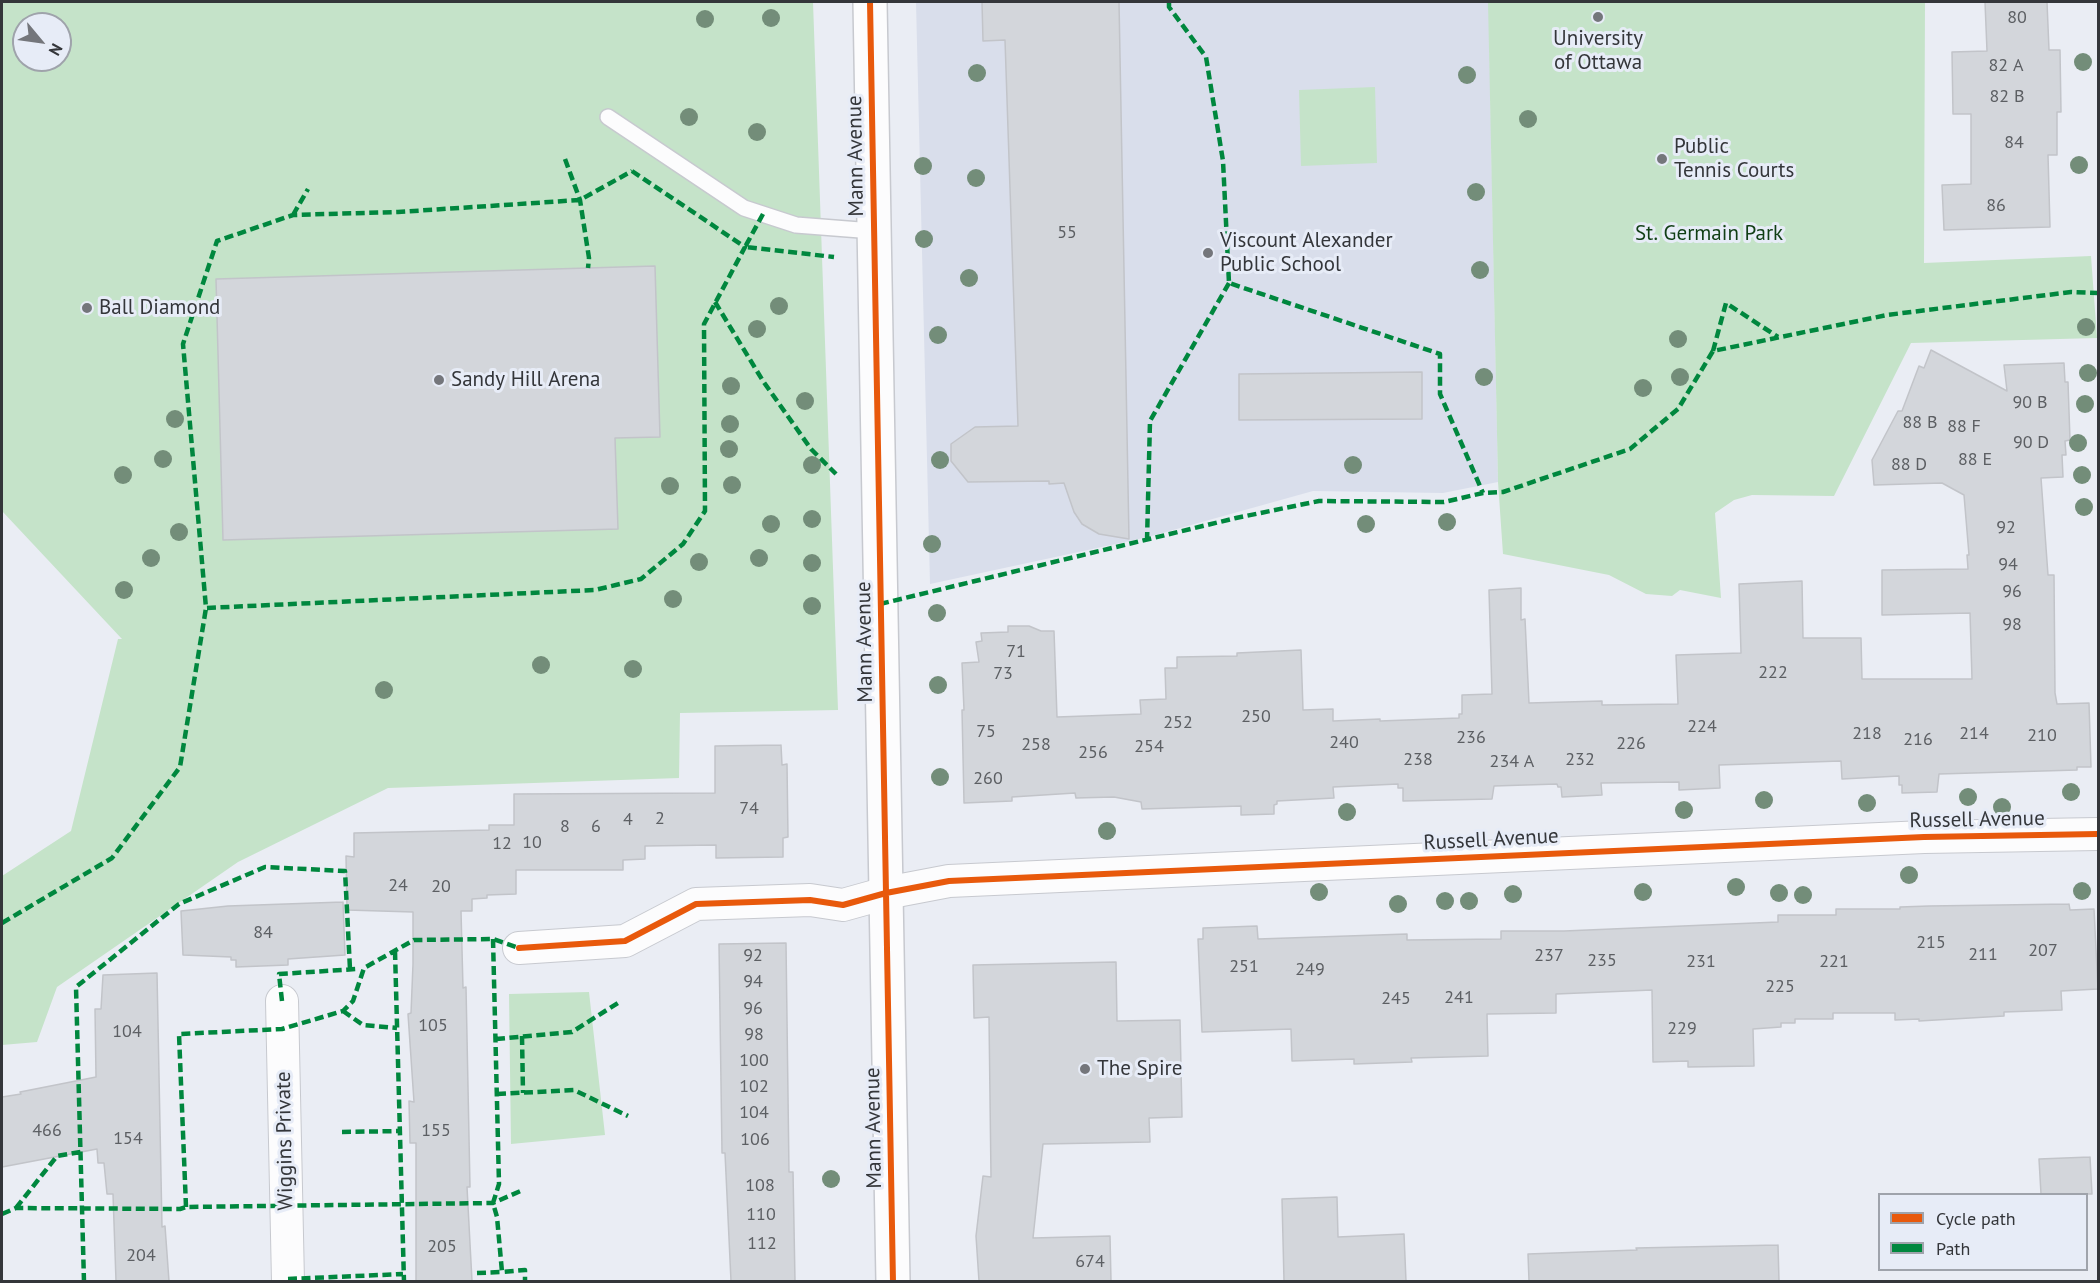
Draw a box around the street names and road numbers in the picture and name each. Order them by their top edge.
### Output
street label: Mann Avenue [842,95,870,217]
street label: Mann Avenue [851,581,879,703]
street label: Russell Avenue [1909,806,2045,834]
street label: Russell Avenue [1423,824,1559,856]
street label: Mann Avenue [860,1067,888,1189]
street label: Wiggins Private [271,1071,299,1211]

